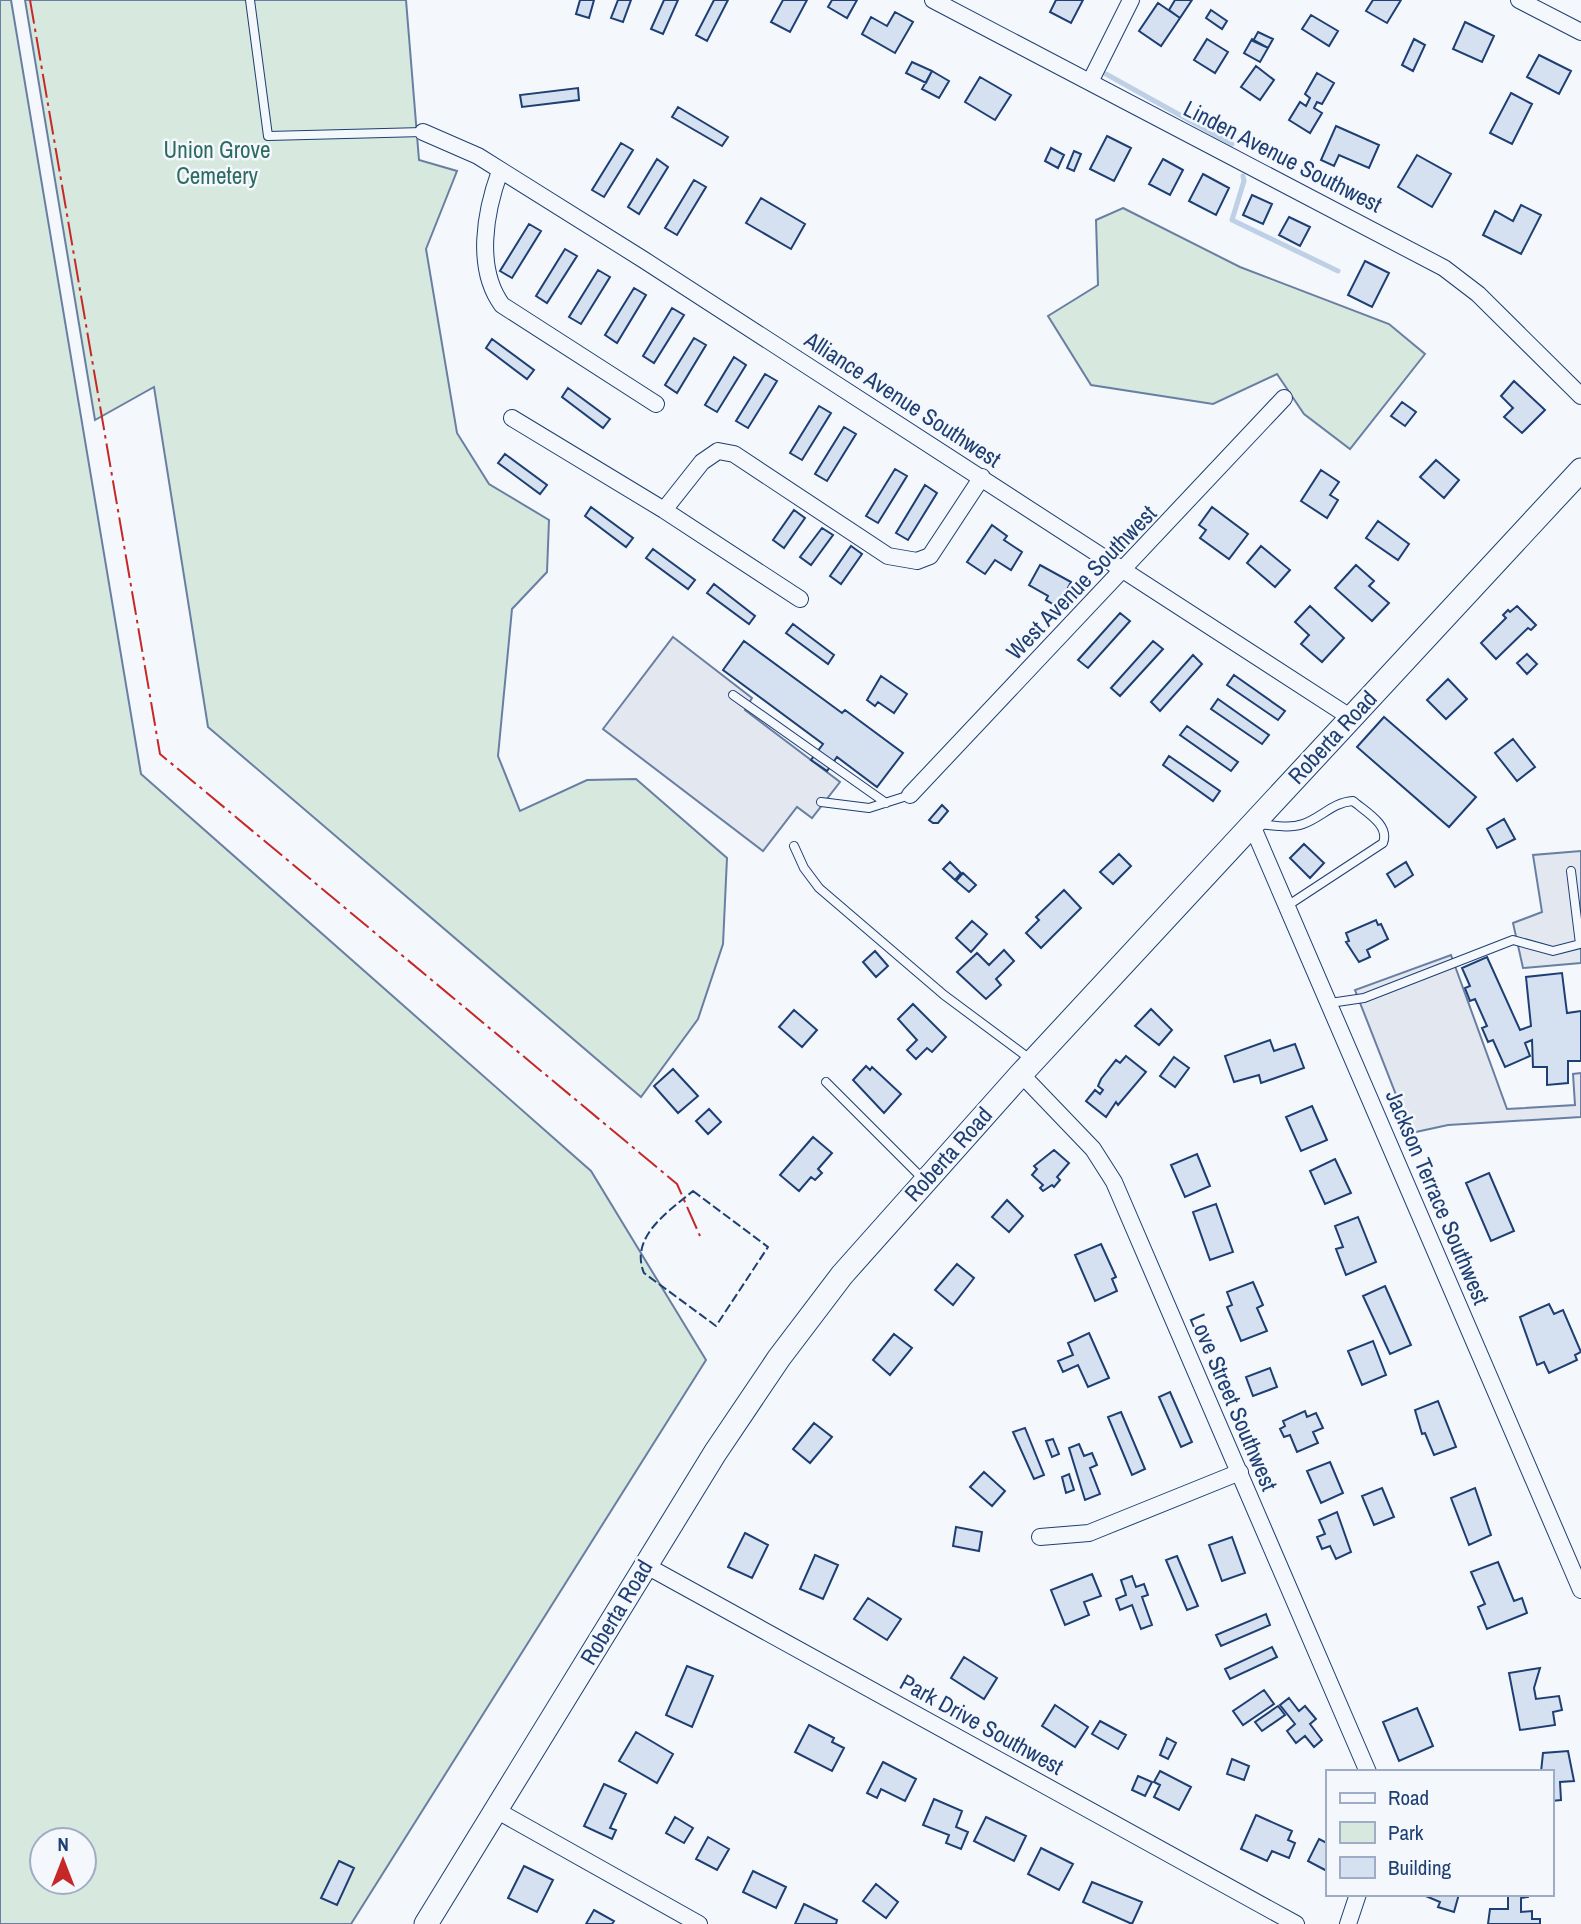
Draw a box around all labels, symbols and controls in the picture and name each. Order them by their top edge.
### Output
street label: Linden Avenue Southwest [1178,93,1388,219]
park label: Union Grove Cemetery [164,134,270,191]
street label: Alliance Avenue Southwest [798,323,1007,474]
street label: West Avenue Southwest [999,498,1163,666]
street label: Roberta Road [1281,683,1383,791]
street label: Jackson Terrace Southwest [1379,1085,1497,1309]
street label: Roberta Road [897,1100,999,1208]
street label: Love Street Southwest [1183,1309,1285,1495]
street label: Roberta Road [572,1554,660,1670]
street label: Park Drive Southwest [895,1666,1069,1782]
legend [1326,1770,1553,1896]
text: Road [1388,1783,1429,1812]
text: Park [1388,1818,1424,1847]
north arrow [28,1826,98,1896]
text: N [57,1831,69,1857]
text: Building [1388,1853,1452,1882]

